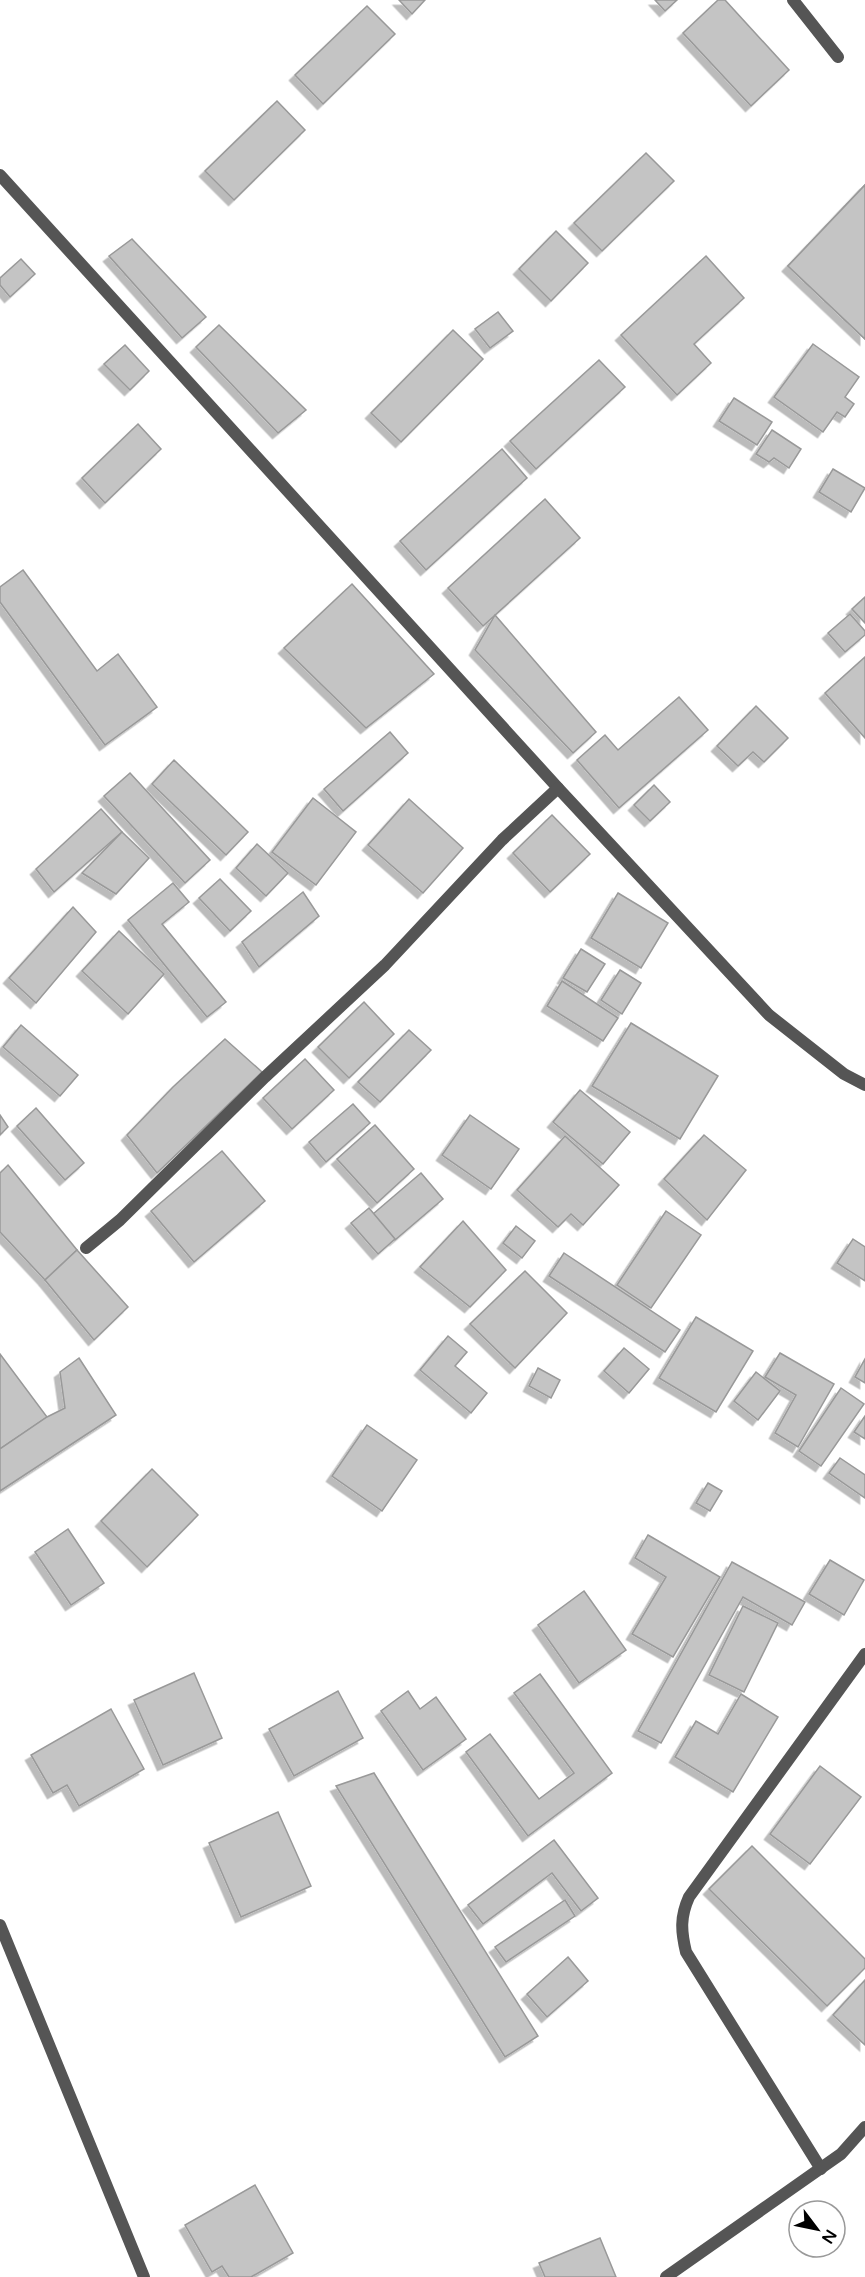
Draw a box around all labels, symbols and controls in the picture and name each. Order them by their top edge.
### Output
north arrow [787,2199,847,2259]
text: N [817,2226,841,2247]

